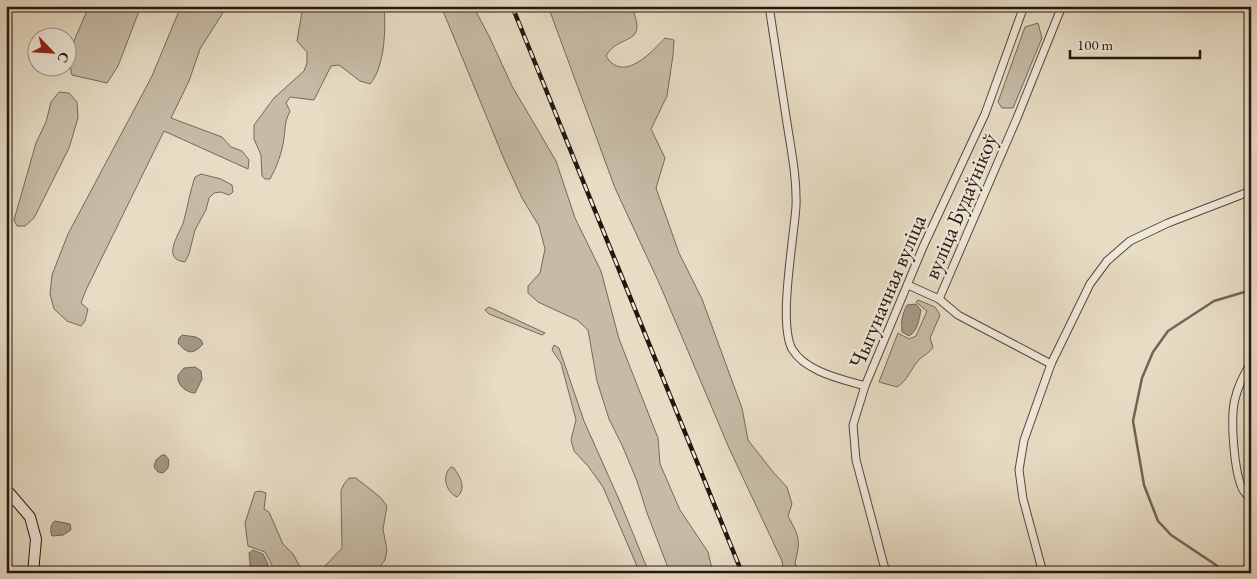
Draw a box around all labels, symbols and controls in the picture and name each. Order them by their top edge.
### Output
north arrow [28,28,78,78]
scale bar [1070,28,1200,60]
text: 100 m [1077,35,1114,54]
text: С [53,49,74,66]
street label: вуліца Будаўнікоў [917,129,1004,284]
street label: Чыгуначная вуліца [842,210,933,372]

